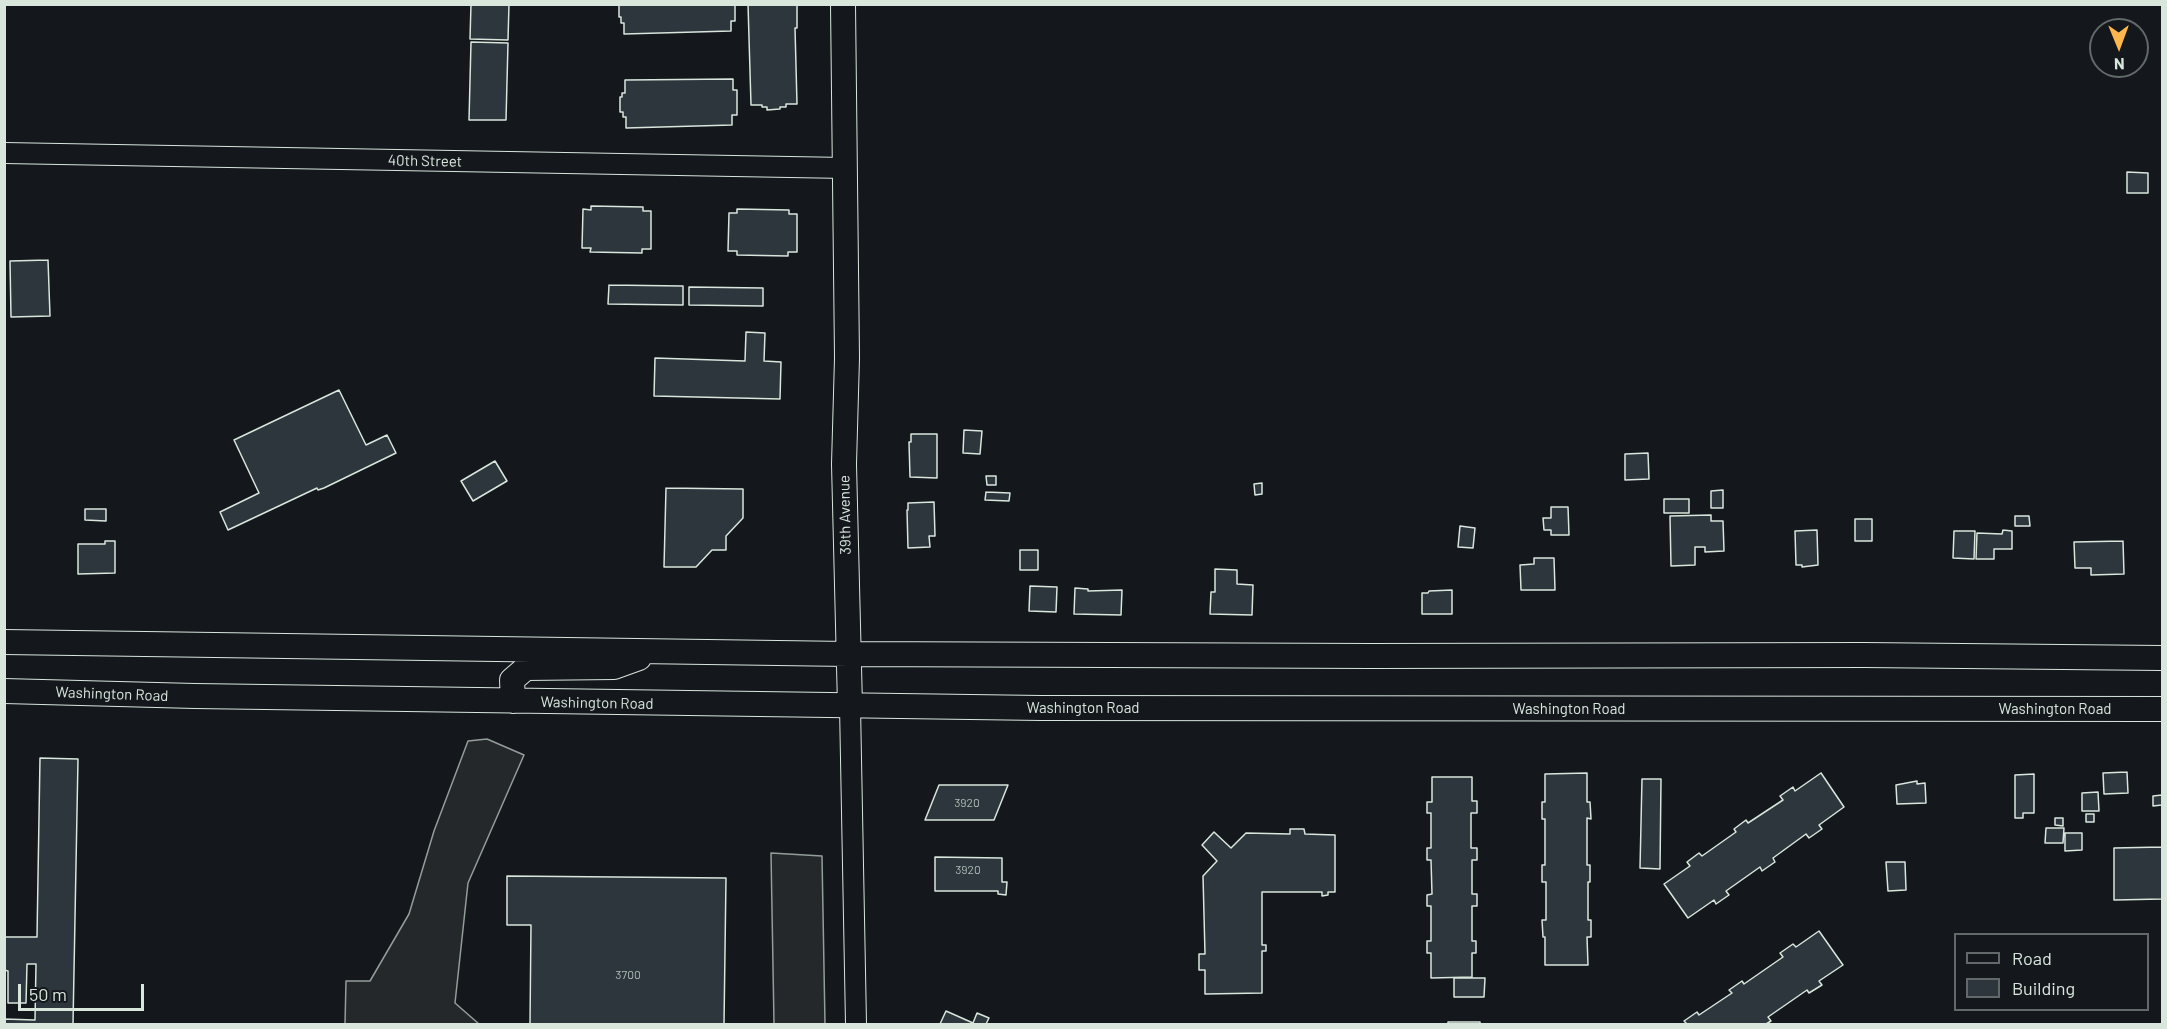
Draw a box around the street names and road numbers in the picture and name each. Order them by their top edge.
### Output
street label: 40th Street [388,151,462,171]
street label: 39th Avenue [835,475,855,555]
street label: Washington Road [55,683,169,705]
street label: Washington Road [540,693,654,713]
street label: Washington Road [1026,699,1140,717]
street label: Washington Road [1512,700,1626,718]
street label: Washington Road [1998,700,2112,718]

